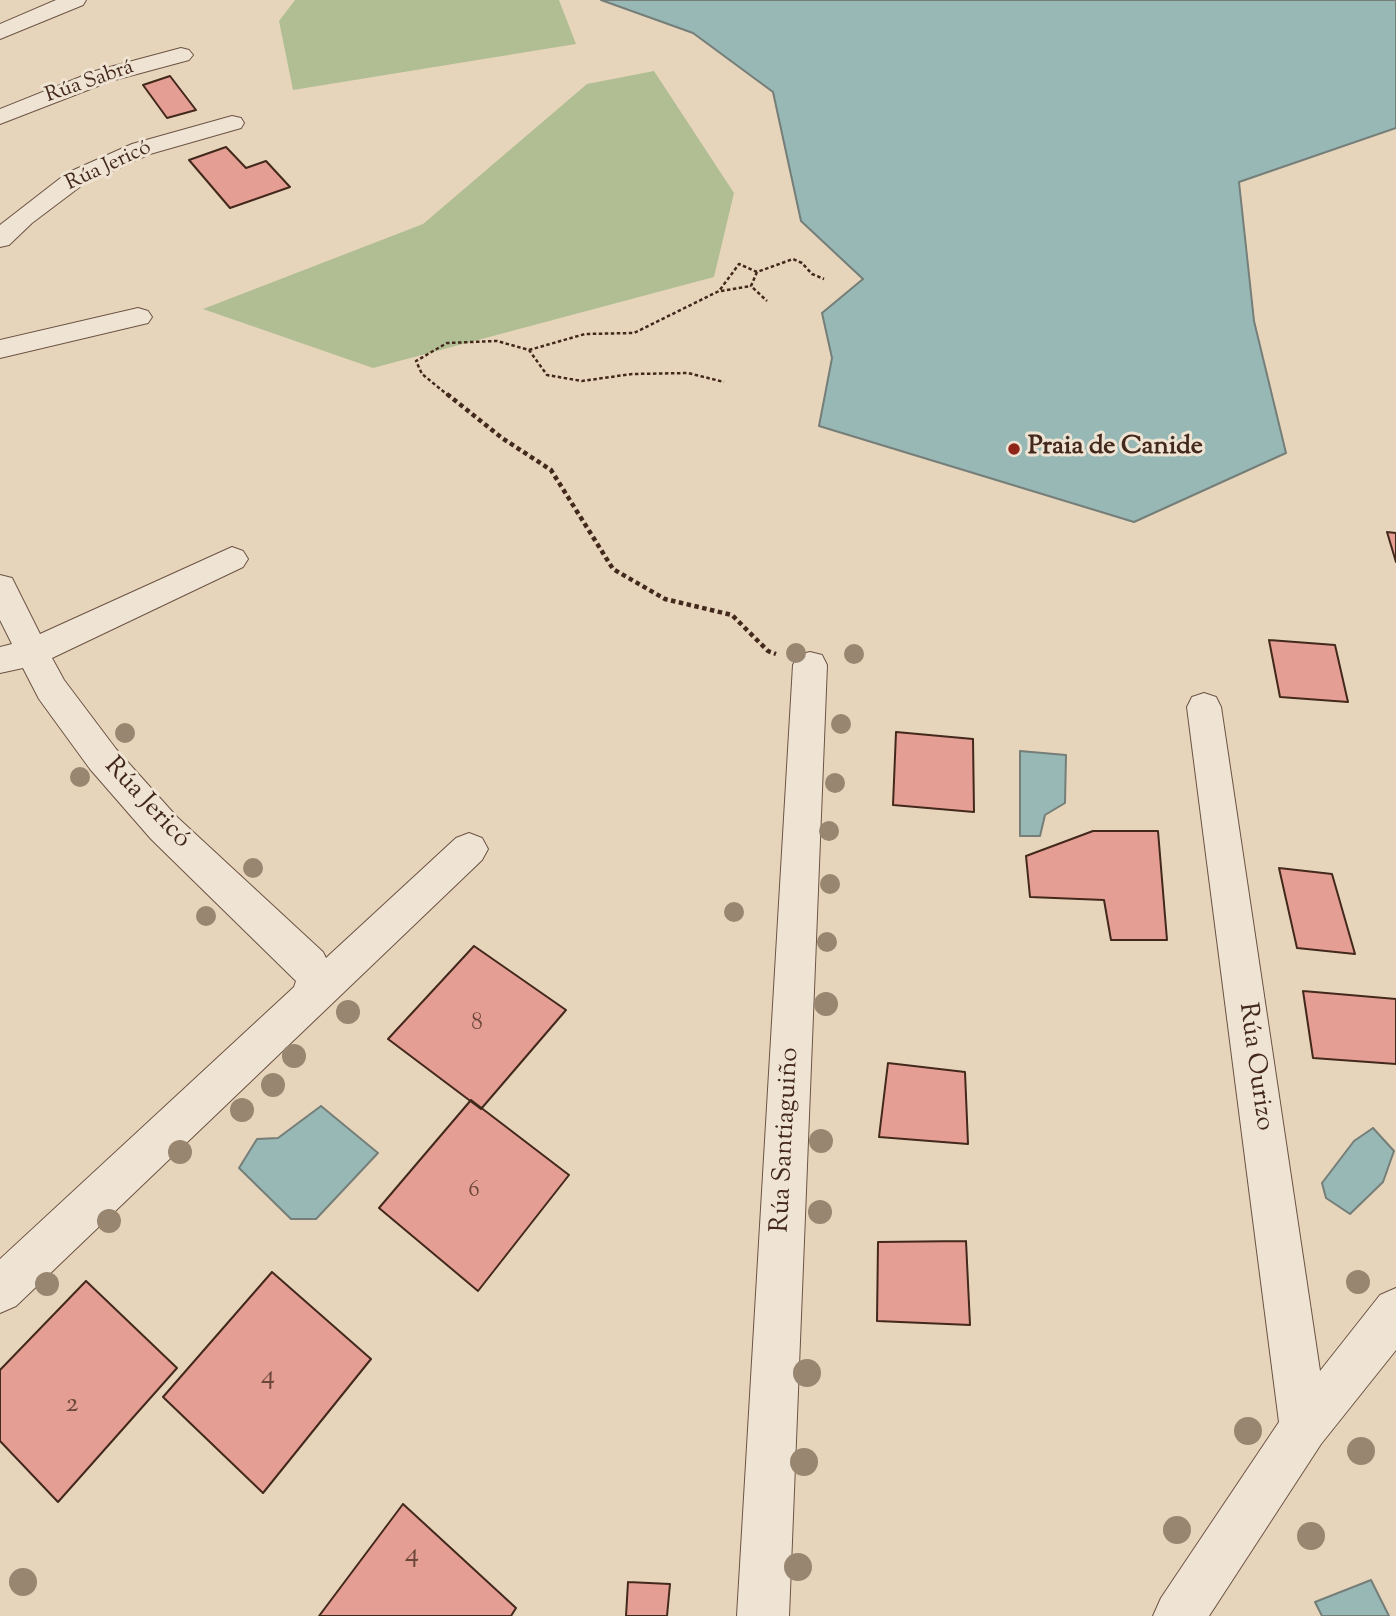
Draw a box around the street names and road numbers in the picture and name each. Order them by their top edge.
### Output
street label: Rúa Sabrá [43,56,137,110]
street label: Rúa Jericó [62,136,156,198]
street label: Rúa Jericó [96,752,196,856]
street label: Rúa Ourizo [1230,1001,1278,1133]
street label: Rúa Santiaguiño [767,1047,807,1233]

